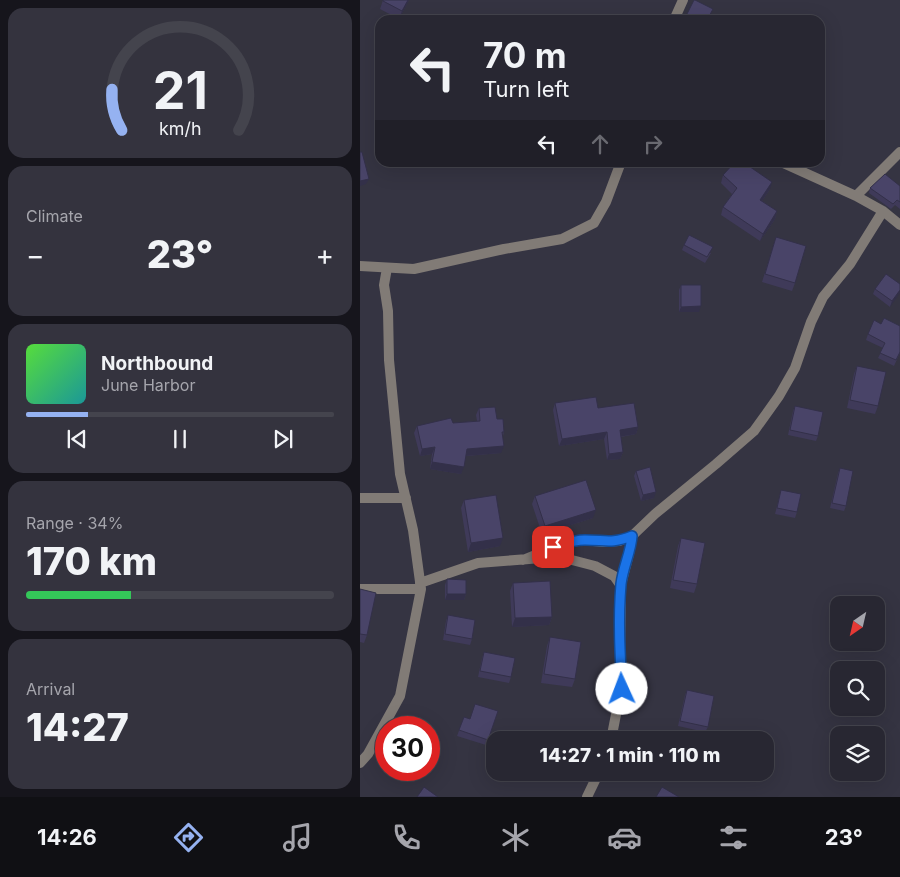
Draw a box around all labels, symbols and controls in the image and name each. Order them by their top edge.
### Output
text: 70 m [483,34,567,76]
icon: left [400,35,465,100]
text: 21 [152,59,208,122]
text: Turn left [483,76,569,102]
text: km/h [159,118,201,139]
icon: left [533,130,561,158]
icon: ahead [586,130,614,158]
icon: right [639,130,667,158]
text: Climate [26,206,83,226]
text: 23° [147,231,213,277]
text: − [26,238,45,272]
text: + [315,238,334,272]
text: Northbound [101,352,213,375]
text: June Harbor [101,375,195,395]
icon: previous [63,425,91,453]
icon: pause [166,425,194,453]
icon: next [269,425,297,453]
text: Range · 34% [26,513,123,533]
pin [532,526,574,568]
icon: arrive [539,533,567,561]
text: 170 km [26,538,157,584]
north arrow [830,596,885,651]
map controls [830,596,885,781]
button: search [830,661,885,716]
position arrow [595,662,647,714]
text: Arrival [26,679,75,699]
text: 14:27 [26,704,129,750]
speed limit sign: 30 [375,716,440,781]
button: layers [830,726,885,781]
text: 14:27 · 1 min · 110 m [540,744,720,767]
icon: directions [171,820,206,855]
icon: music [280,820,315,855]
icon: phone [389,820,424,855]
icon: climate [498,820,533,855]
icon: car [607,820,642,855]
icon: filters [716,820,751,855]
text: 14:26 [37,824,97,850]
text: 23° [825,824,863,850]

